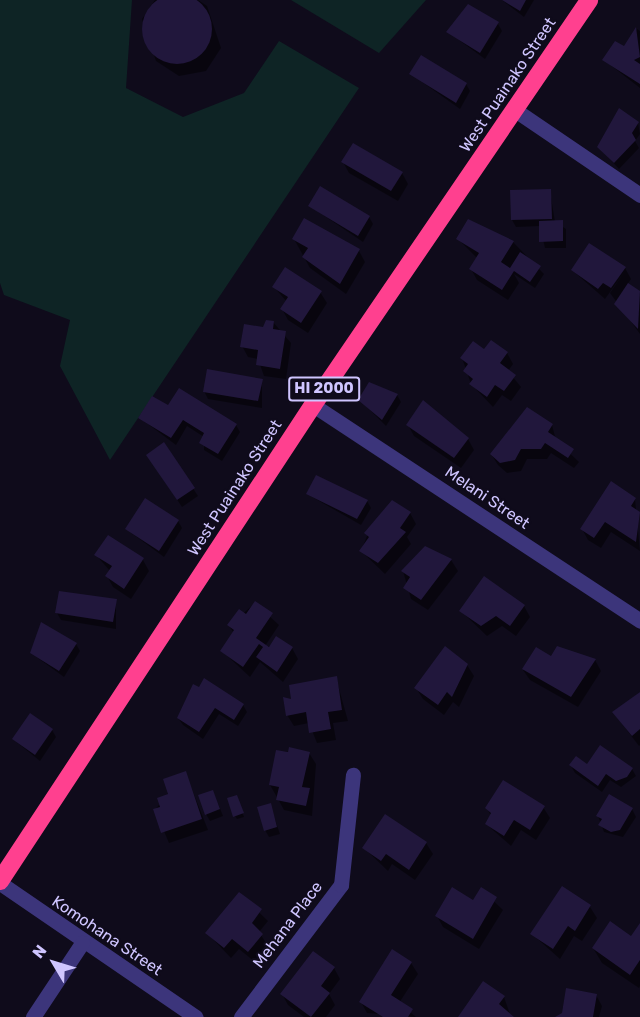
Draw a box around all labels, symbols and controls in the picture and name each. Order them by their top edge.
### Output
street label: West Puainako Street [456,14,560,156]
road number: HI 2000 [288,377,360,401]
street label: West Puainako Street [184,416,286,560]
street label: Melani Street [441,463,533,533]
street label: Mehana Place [249,878,327,972]
street label: Komohana Street [48,892,166,980]
north arrow [24,933,84,993]
text: N [28,941,50,962]

